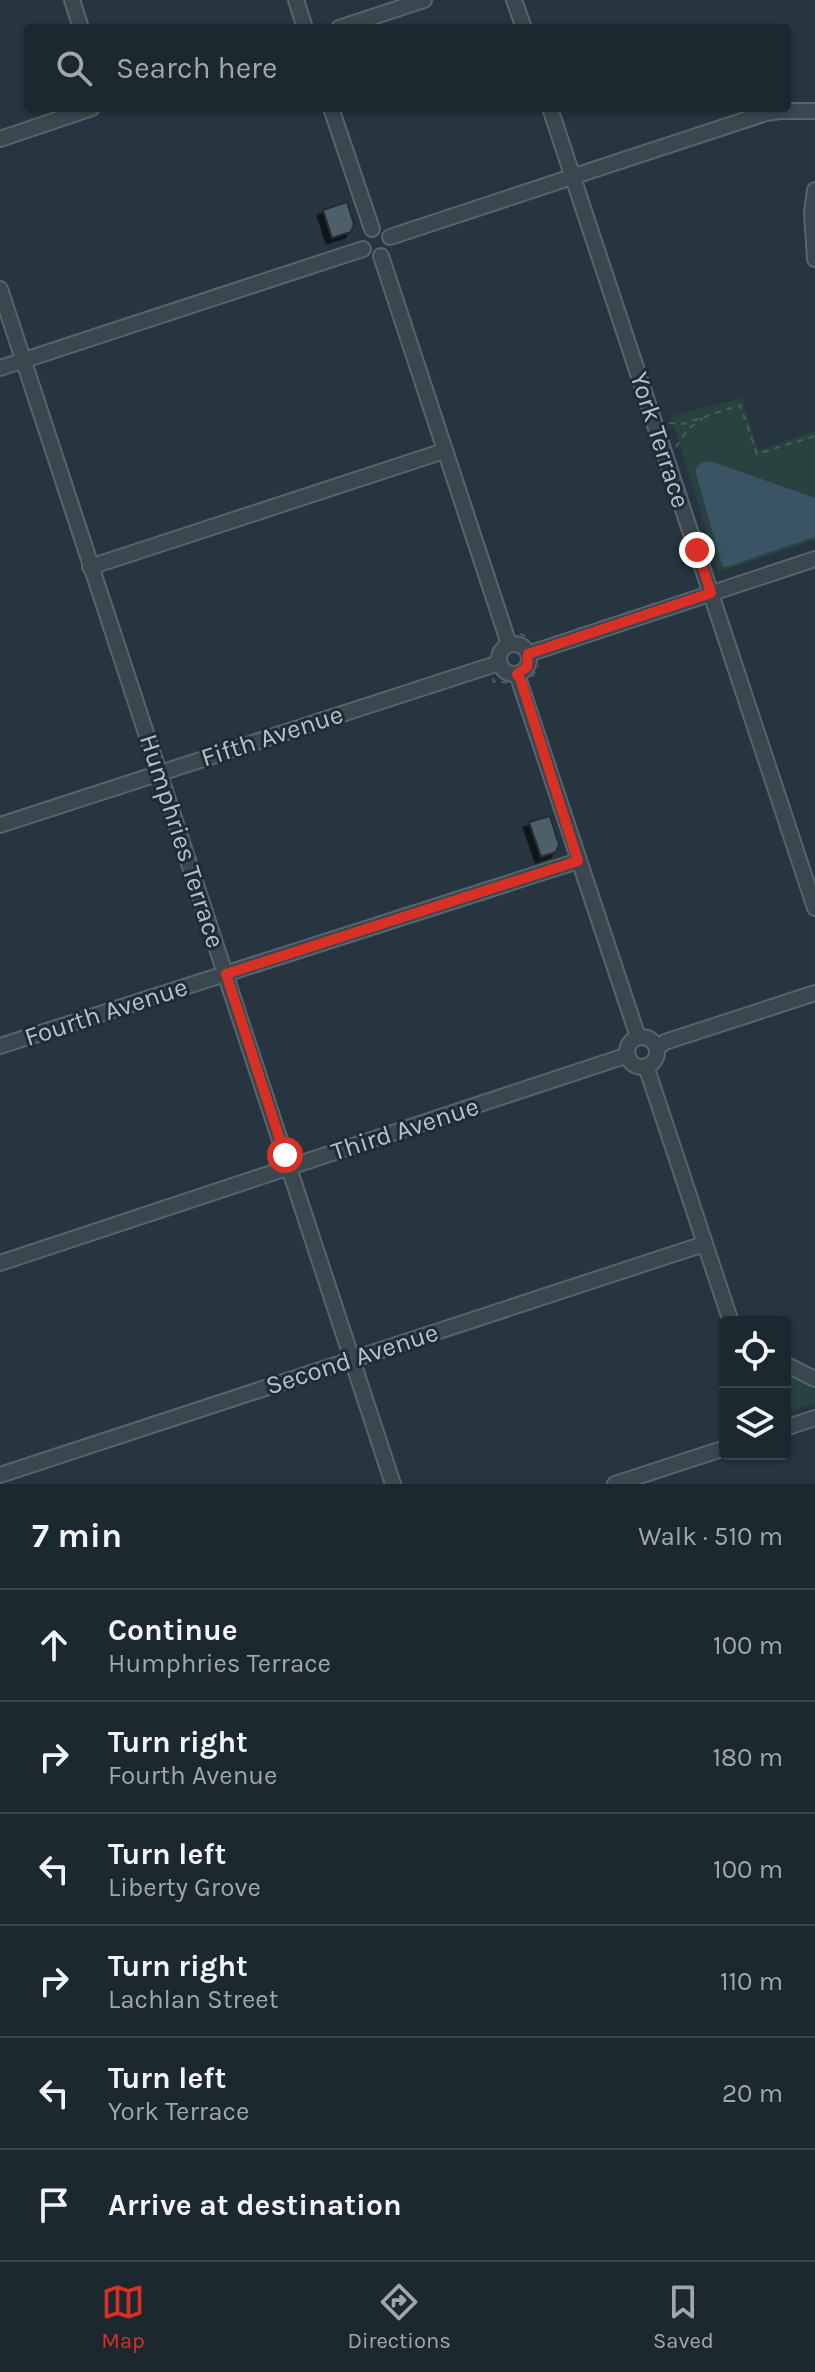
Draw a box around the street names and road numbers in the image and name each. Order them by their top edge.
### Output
street label: York Terrace [623,368,697,512]
street label: Fifth Avenue [197,698,347,774]
street label: Humphries Terrace [133,730,231,952]
street label: Fourth Avenue [21,971,191,1053]
street label: Third Avenue [327,1091,483,1167]
street label: Second Avenue [262,1317,442,1401]

